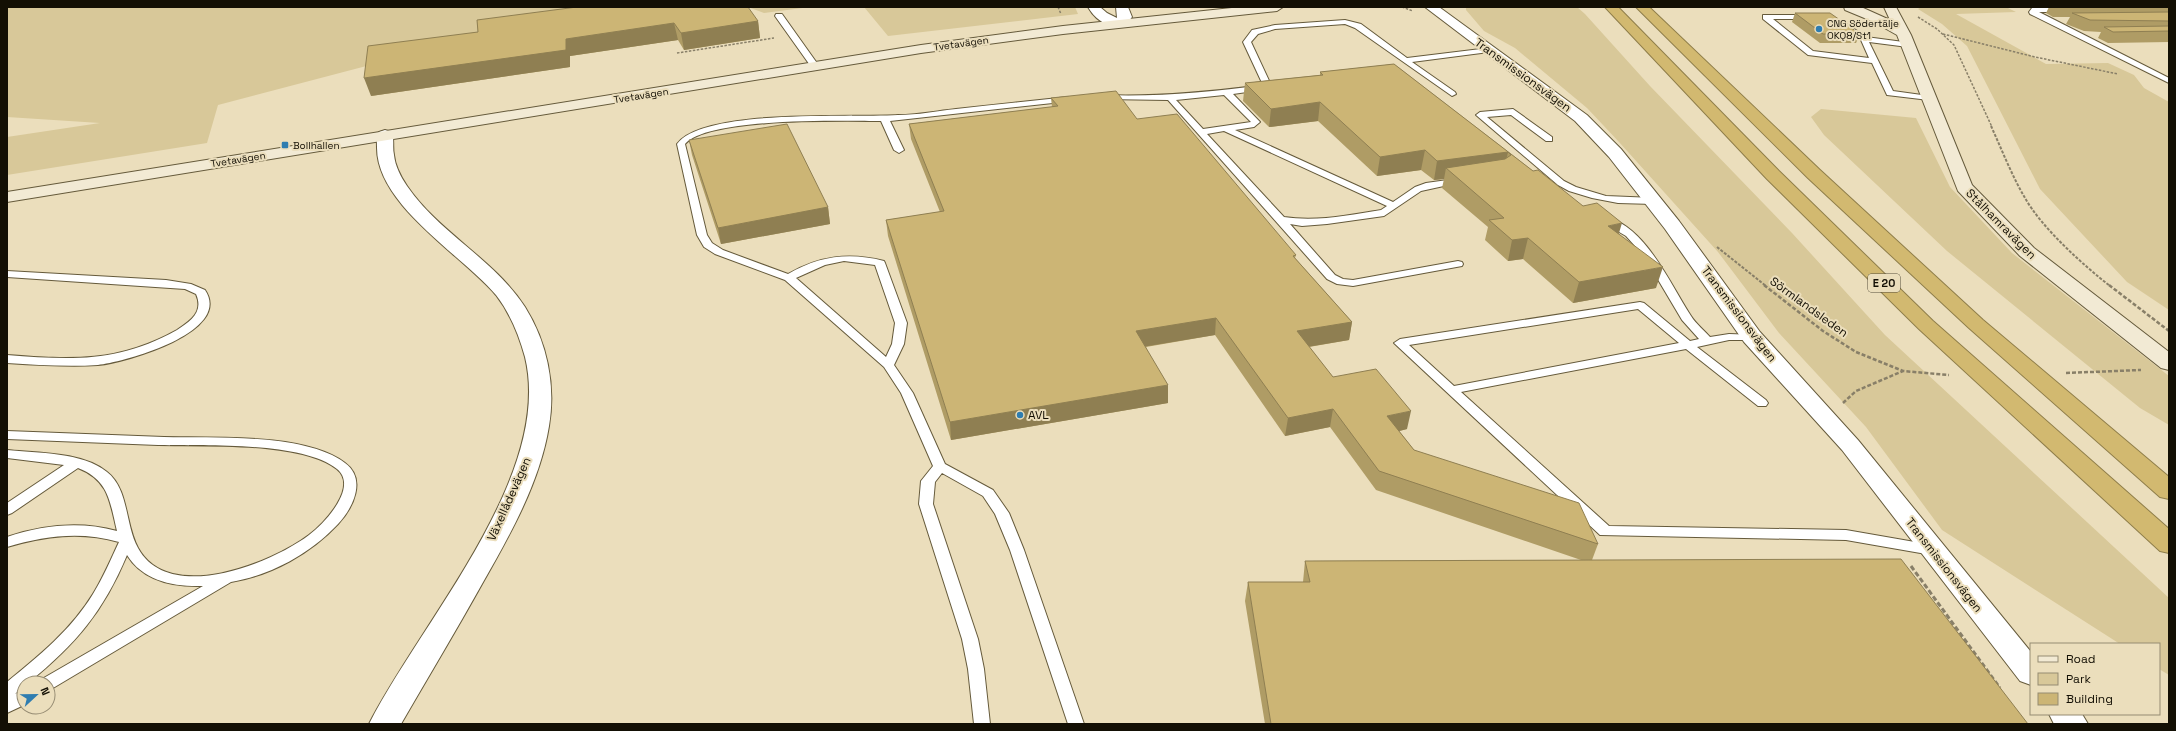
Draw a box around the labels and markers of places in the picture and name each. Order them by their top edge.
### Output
place label: CNG Södertälje OKQ8/St1 [1827,17,1899,42]
marker: CNG Södertälje OKQ8/St1 [1814,24,1824,34]
place label: Bollhallen [293,139,340,152]
marker: Bollhallen [280,140,290,150]
place label: AVL [1028,407,1049,423]
marker: AVL [1015,410,1025,420]

